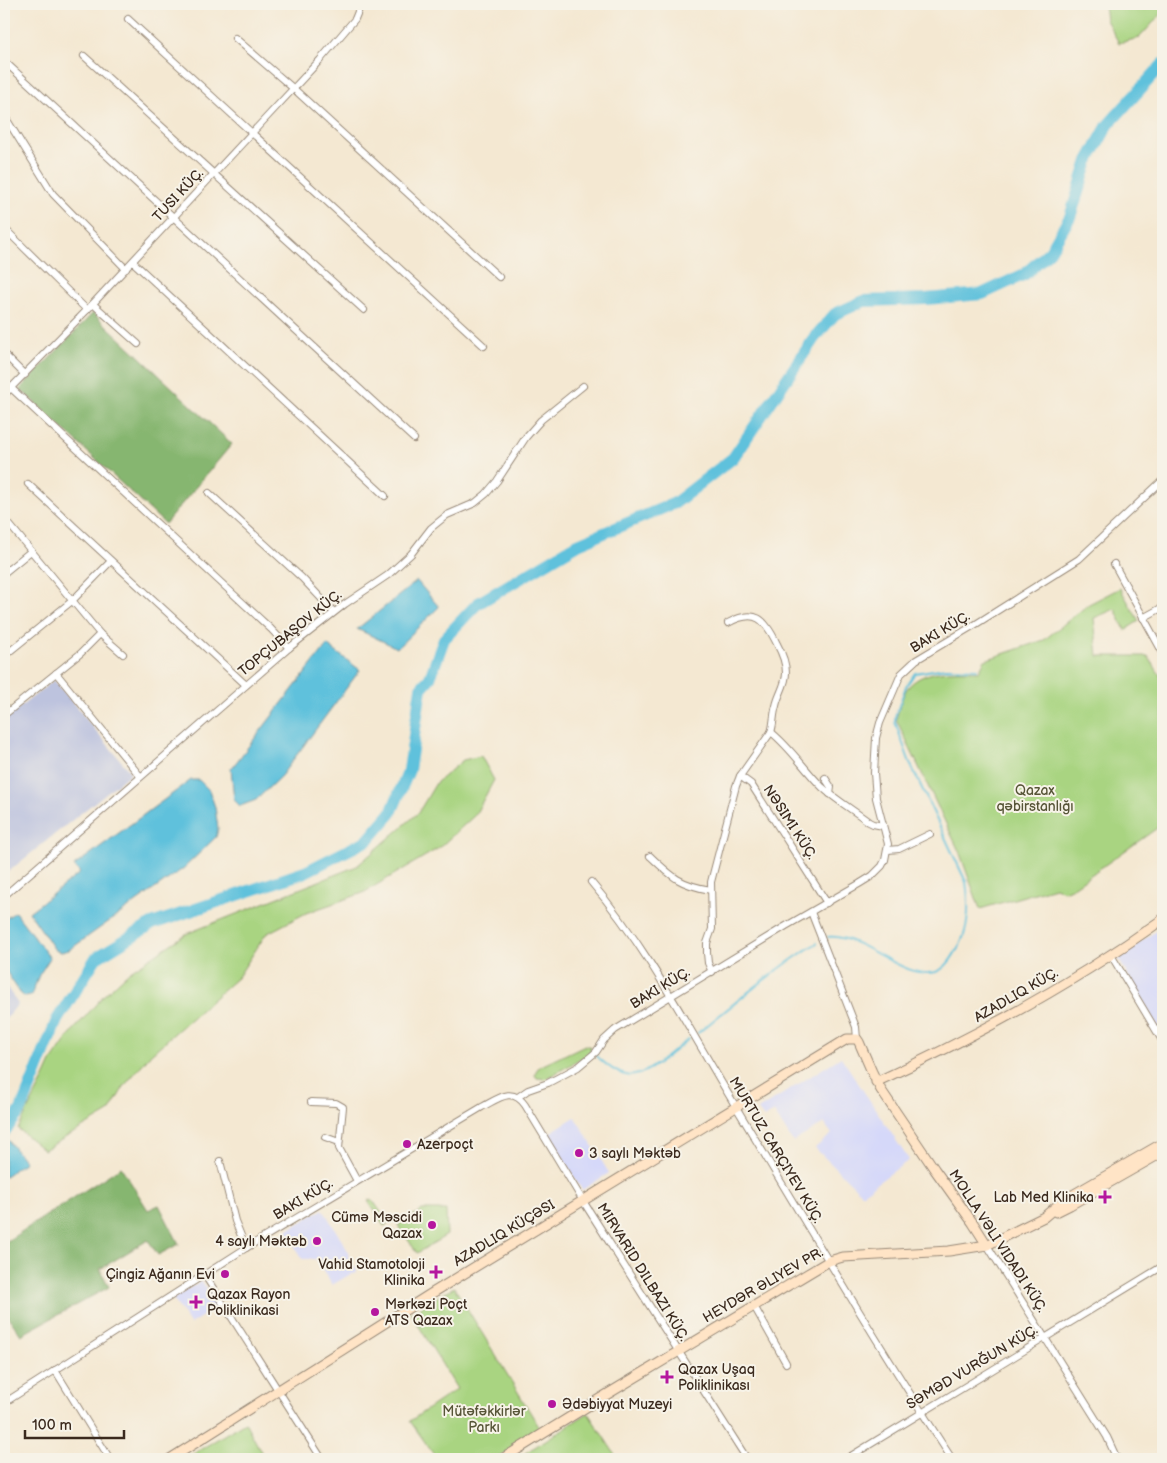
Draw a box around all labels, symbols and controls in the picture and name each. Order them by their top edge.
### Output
street label: TUSI KÜÇ. [148,164,207,225]
street label: TOPÇUBAŞOV KÜÇ. [234,585,345,680]
street label: BAKI KÜÇ. [907,607,973,656]
street label: NƏSIMI KÜÇ. [760,781,821,863]
park label: Qazax qəbirstanlığı [996,782,1074,815]
street label: BAKI KÜÇ. [627,963,693,1012]
street label: AZADLIQ KÜÇ. [970,963,1061,1026]
street label: MURTUZ CARÇIYEV KÜÇ. [726,1073,827,1226]
place label: Azerpoçt [417,1136,474,1153]
marker: Azerpoçt [401,1138,413,1150]
place label: 3 saylı Məktəb [589,1145,681,1162]
marker: 3 saylı Məktəb [573,1147,585,1159]
street label: MOLLA VƏLI VIDADI KÜÇ. [945,1166,1051,1316]
street label: BAKI KÜÇ. [270,1174,336,1223]
place label: Lab Med Klinika [993,1189,1094,1206]
marker: Lab Med Klinika [1098,1190,1112,1204]
street label: AZADLIQ KÜÇƏSI [450,1195,558,1270]
street label: MIRVARID DILBAZI KÜÇ. [594,1199,693,1344]
place label: Cümə Məscidi Qazax [331,1209,422,1242]
marker: Cümə Məscidi Qazax [426,1219,438,1231]
place label: 4 saylı Məktəb [215,1233,307,1250]
marker: 4 saylı Məktəb [311,1235,323,1247]
street label: HEYDƏR ƏLIYEV PR. [700,1243,826,1326]
place label: Vahid Stamotoloji Klinika [318,1256,425,1289]
marker: Vahid Stamotoloji Klinika [429,1265,443,1279]
place label: Çingiz Ağanın Evi [106,1266,215,1283]
marker: Çingiz Ağanın Evi [219,1268,231,1280]
place label: Qazax Rayon Poliklinikasi [207,1286,290,1319]
marker: Qazax Rayon Poliklinikasi [189,1295,203,1309]
place label: Mərkəzi Poçt ATS Qazax [385,1296,468,1329]
marker: Mərkəzi Poçt ATS Qazax [369,1306,381,1318]
street label: SƏMƏD VURĞUN KÜÇ. [902,1319,1041,1413]
place label: Qazax Uşaq Poliklinikası [678,1361,755,1394]
marker: Qazax Uşaq Poliklinikası [660,1370,674,1384]
place label: Ədəbiyyat Muzeyi [562,1396,672,1413]
marker: Ədəbiyyat Muzeyi [546,1398,558,1410]
park label: Mütəfəkkirlər Parkı [442,1403,527,1436]
scale bar [25,1408,124,1440]
text: 100 m [32,1416,72,1435]

